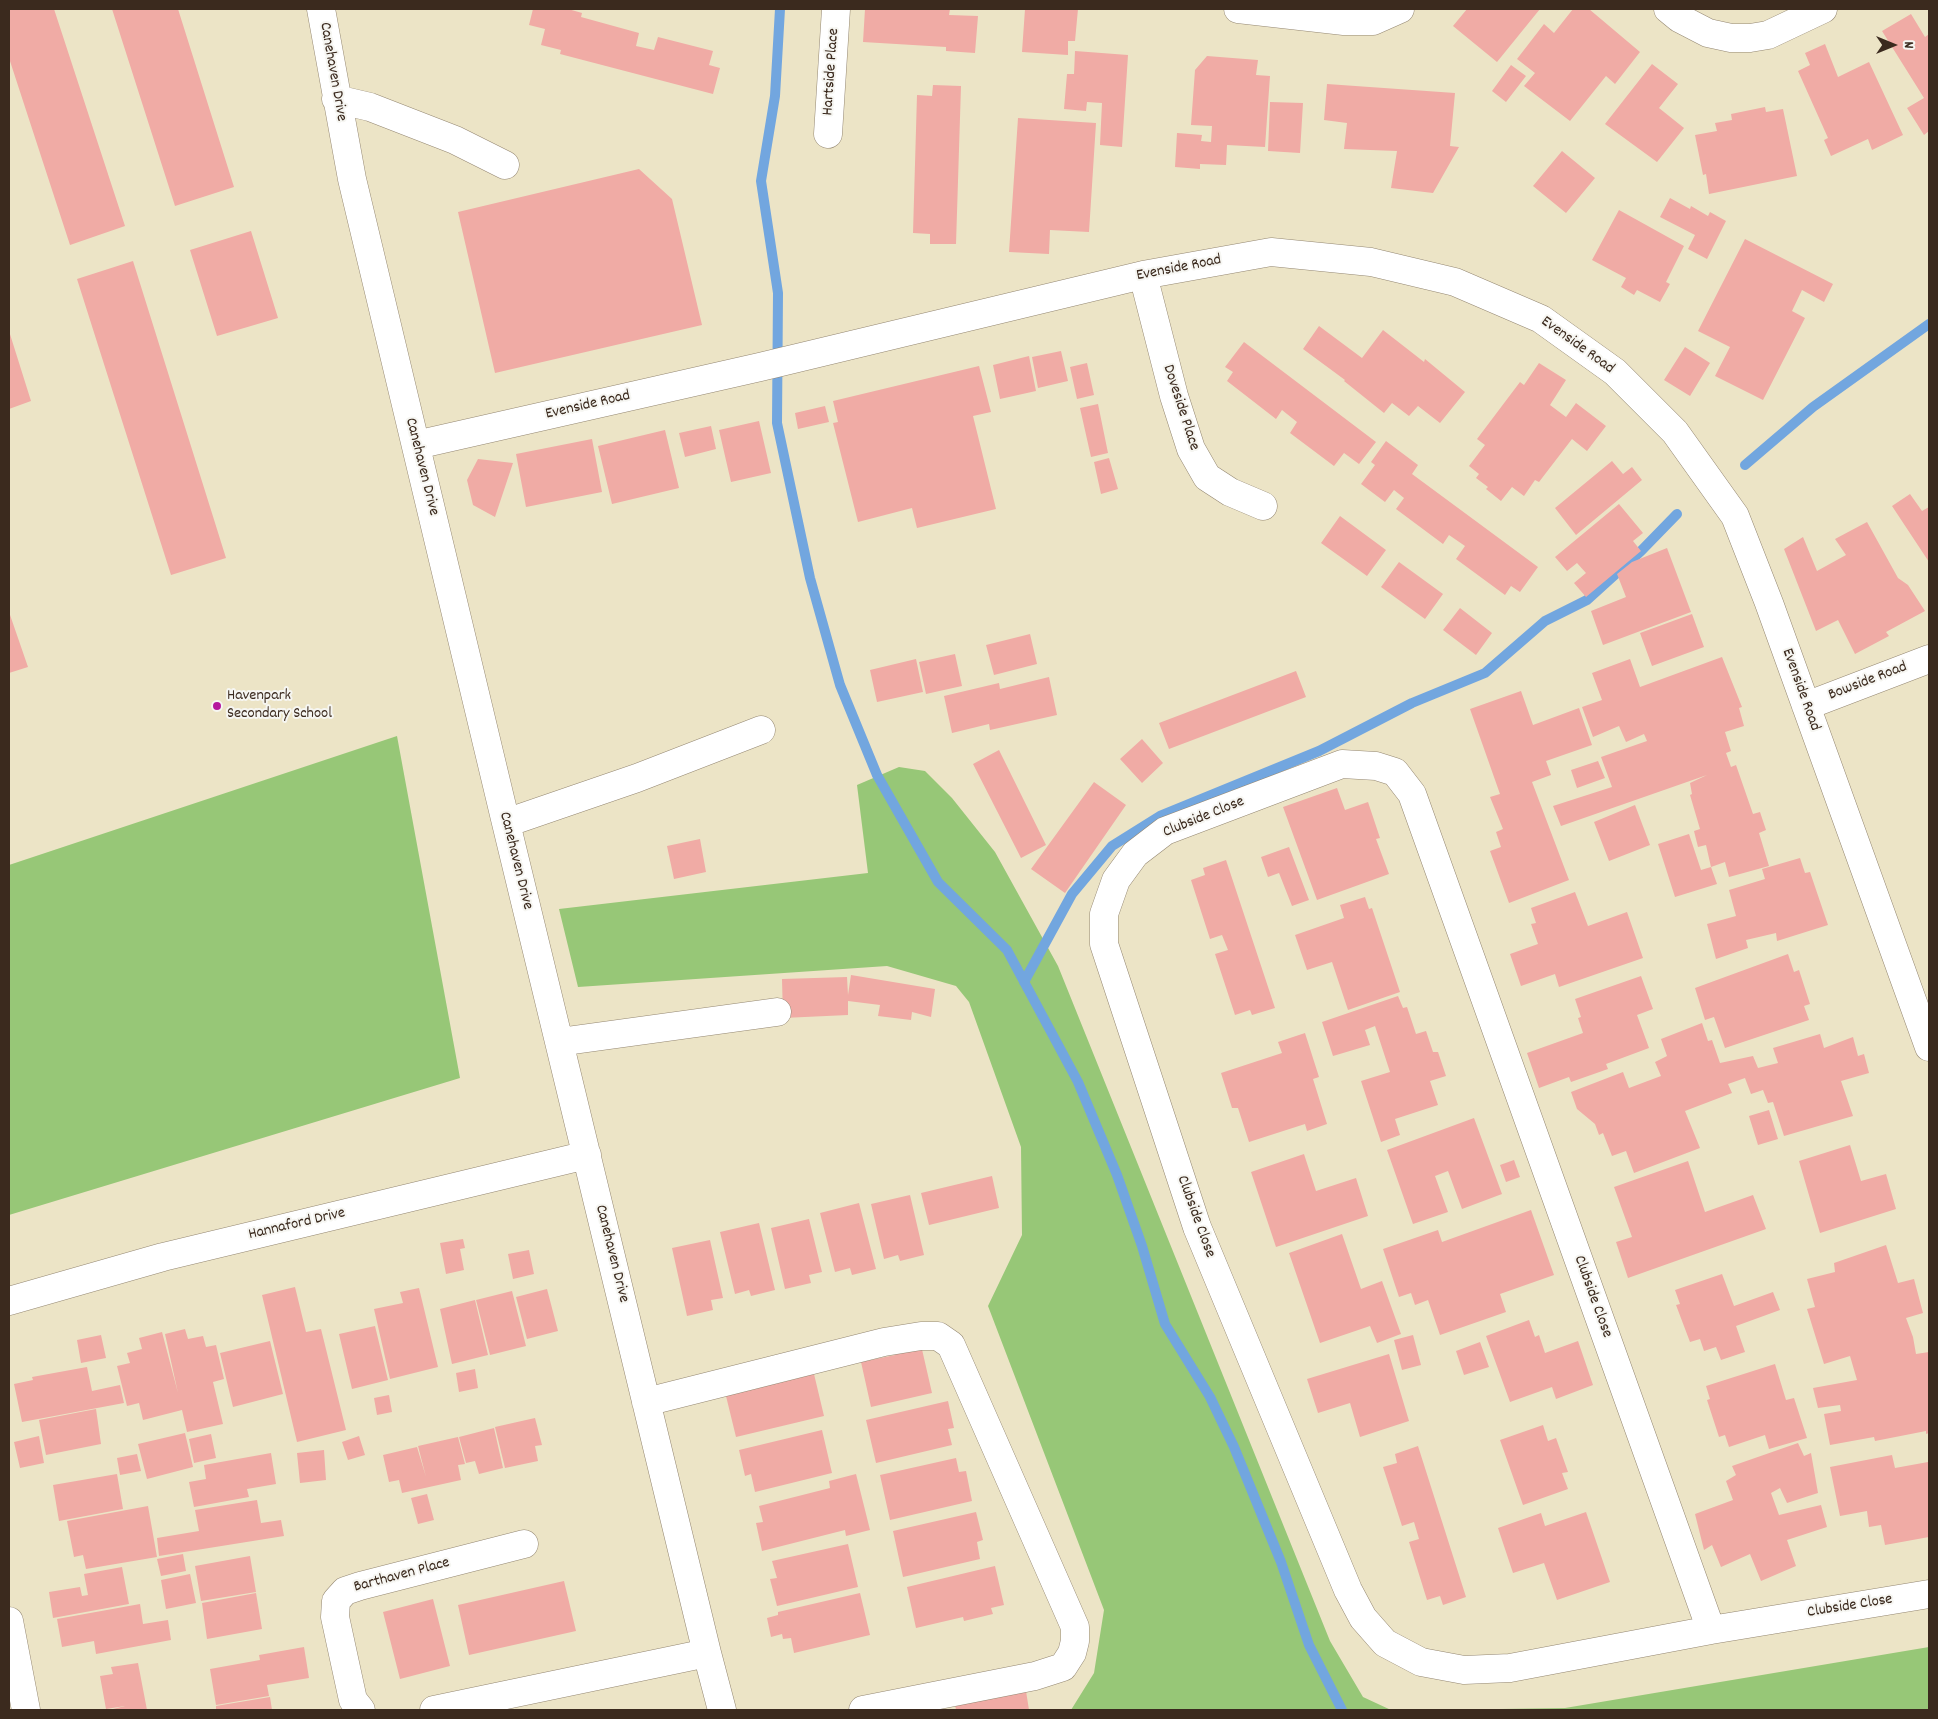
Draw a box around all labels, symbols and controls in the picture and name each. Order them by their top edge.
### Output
north arrow [1868,20,1918,70]
street label: Canehaven Drive [314,21,350,123]
street label: Hartside Place [819,28,845,116]
text: N [1898,42,1918,48]
street label: Evenside Road [1135,251,1223,287]
street label: Evenside Road [1537,313,1617,379]
street label: Doveside Place [1157,363,1203,453]
street label: Evenside Road [544,387,632,425]
street label: Canehaven Drive [400,416,442,518]
street label: Evenside Road [1776,646,1824,734]
street label: Bowside Road [1826,658,1910,706]
place label: Havenpark Secondary School [227,687,332,725]
marker: Havenpark Secondary School [211,700,223,712]
street label: Clubside Close [1161,793,1247,843]
street label: Canehaven Drive [494,810,536,912]
street label: Clubside Close [1171,1173,1219,1261]
street label: Canehaven Drive [590,1203,632,1305]
street label: Hannaford Drive [247,1205,347,1245]
street label: Clubside Close [1568,1253,1616,1341]
street label: Barthaven Place [352,1554,452,1598]
street label: Clubside Close [1806,1591,1894,1623]

